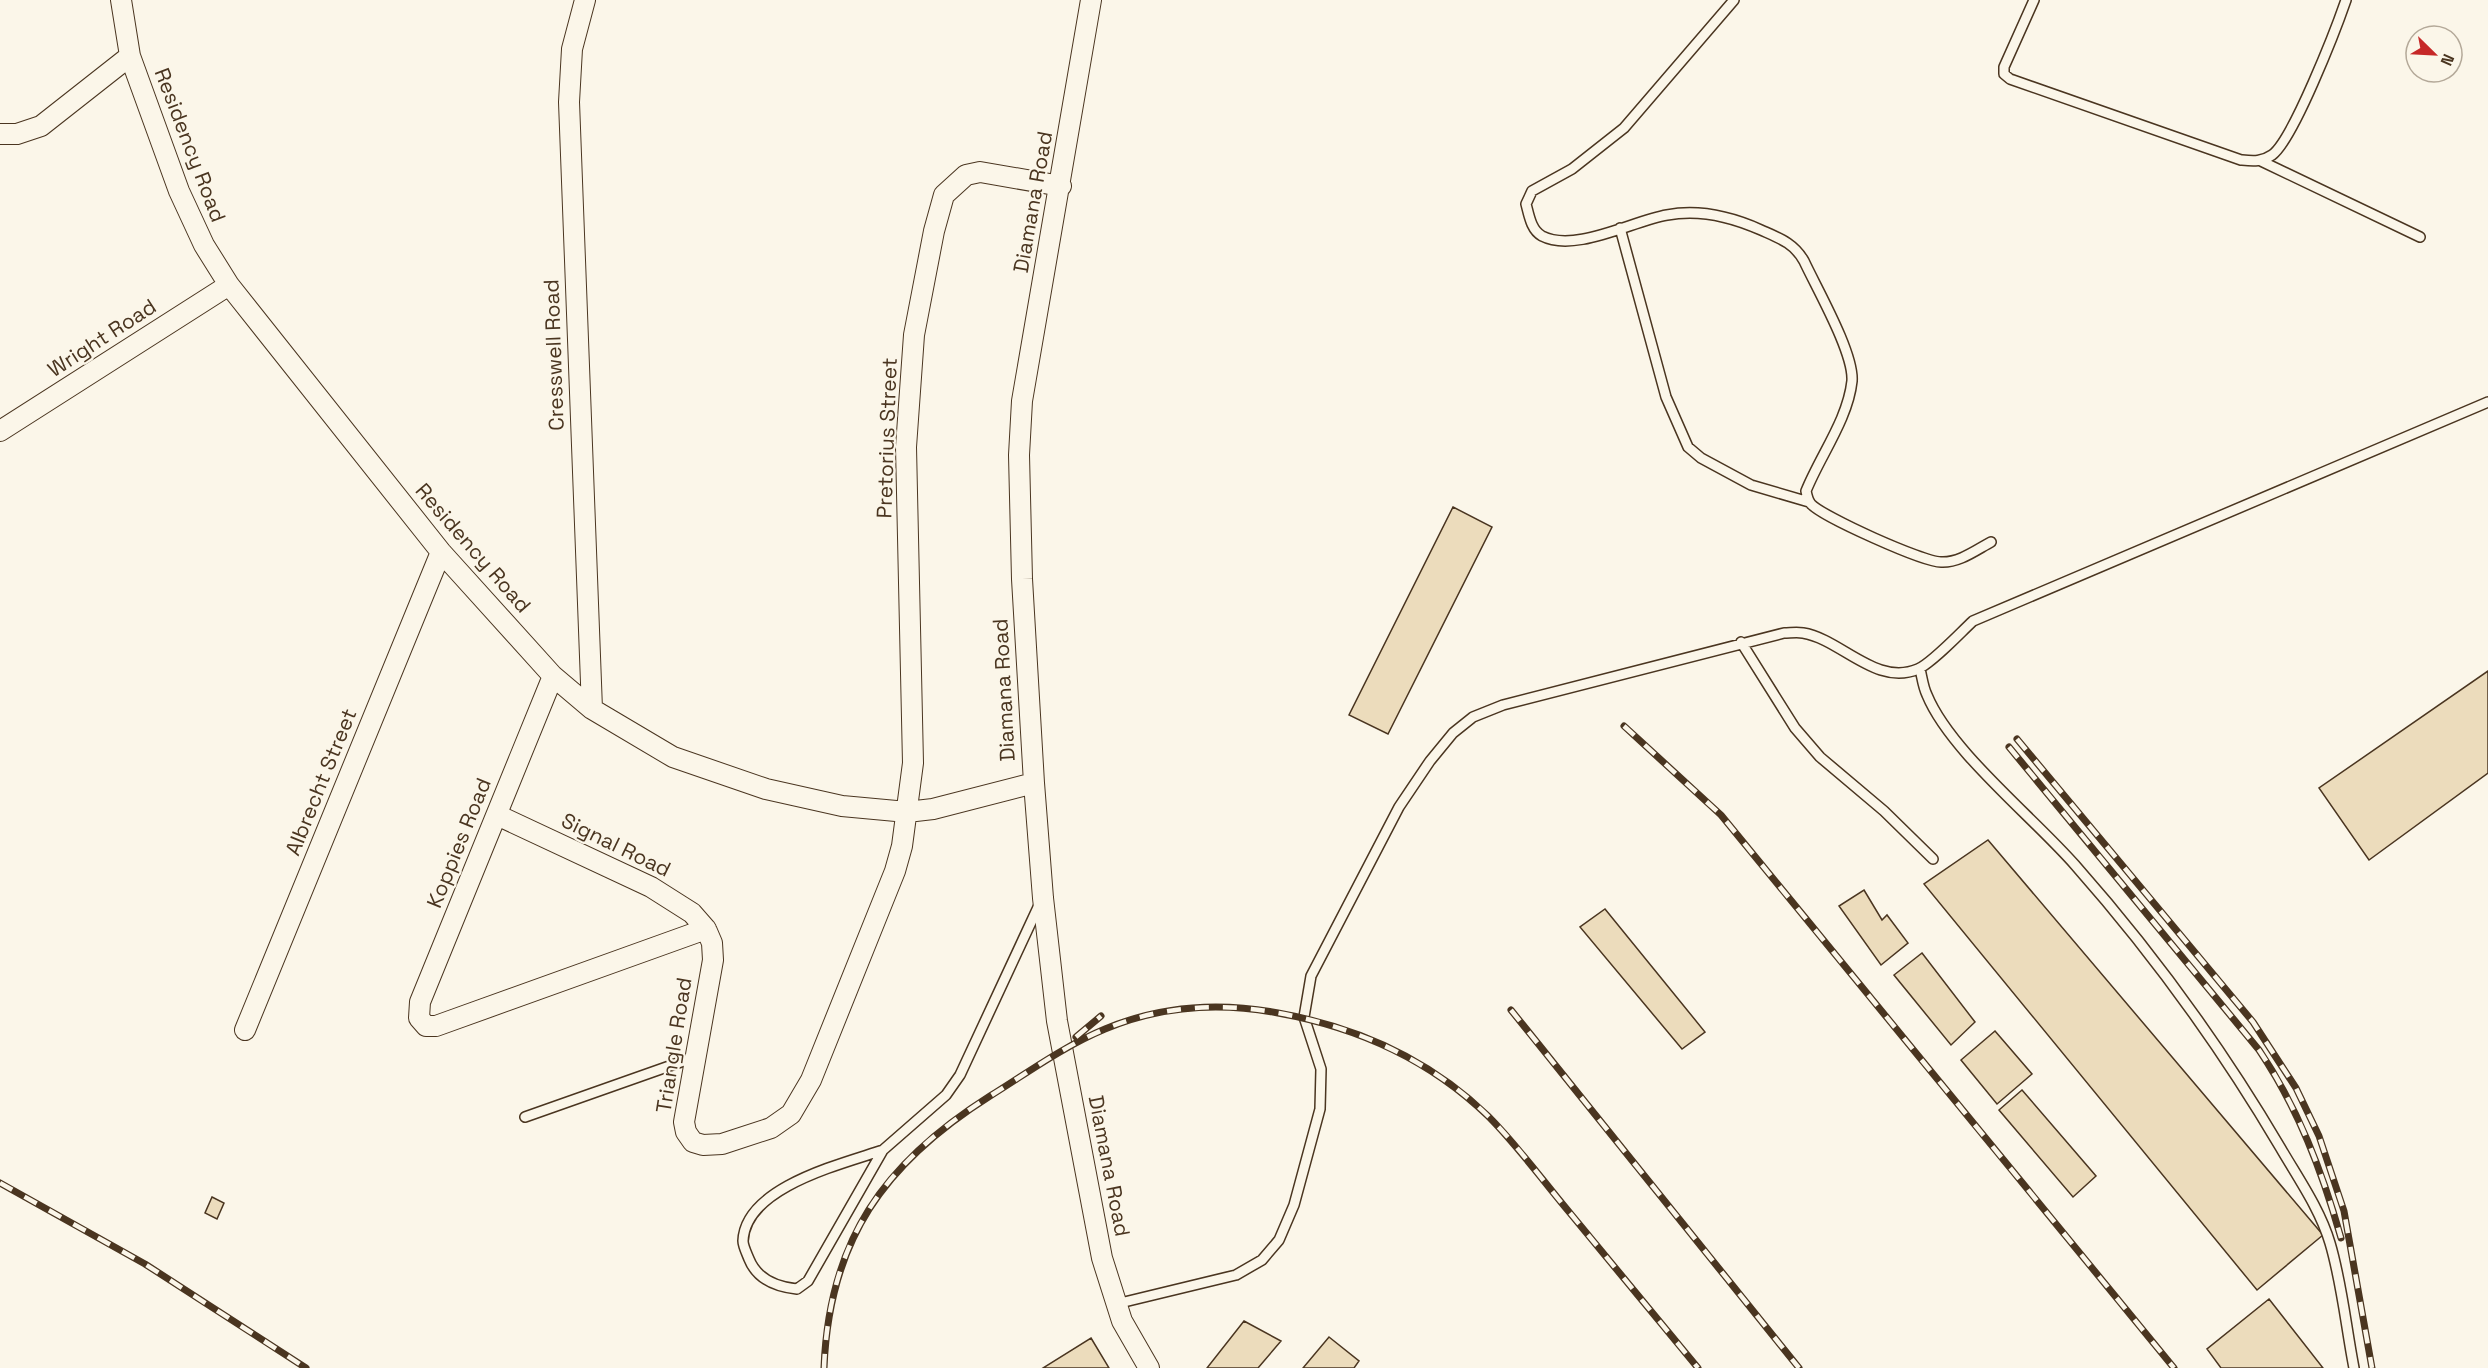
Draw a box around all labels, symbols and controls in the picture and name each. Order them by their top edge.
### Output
north arrow [2404,24,2464,84]
text: N [2435,51,2459,69]
street label: Residency Road [149,64,232,226]
street label: Diamana Road [1007,129,1058,275]
street label: Cresswell Road [537,279,570,431]
street label: Wright Road [42,292,161,383]
street label: Pretorius Street [870,357,903,519]
street label: Residency Road [410,477,537,618]
street label: Diamana Road [986,618,1021,762]
street label: Albrecht Street [279,704,362,859]
street label: Koppies Road [420,774,497,912]
street label: Signal Road [557,806,675,883]
street label: Triangle Road [649,975,698,1115]
street label: Diamana Road [1083,1093,1136,1239]

